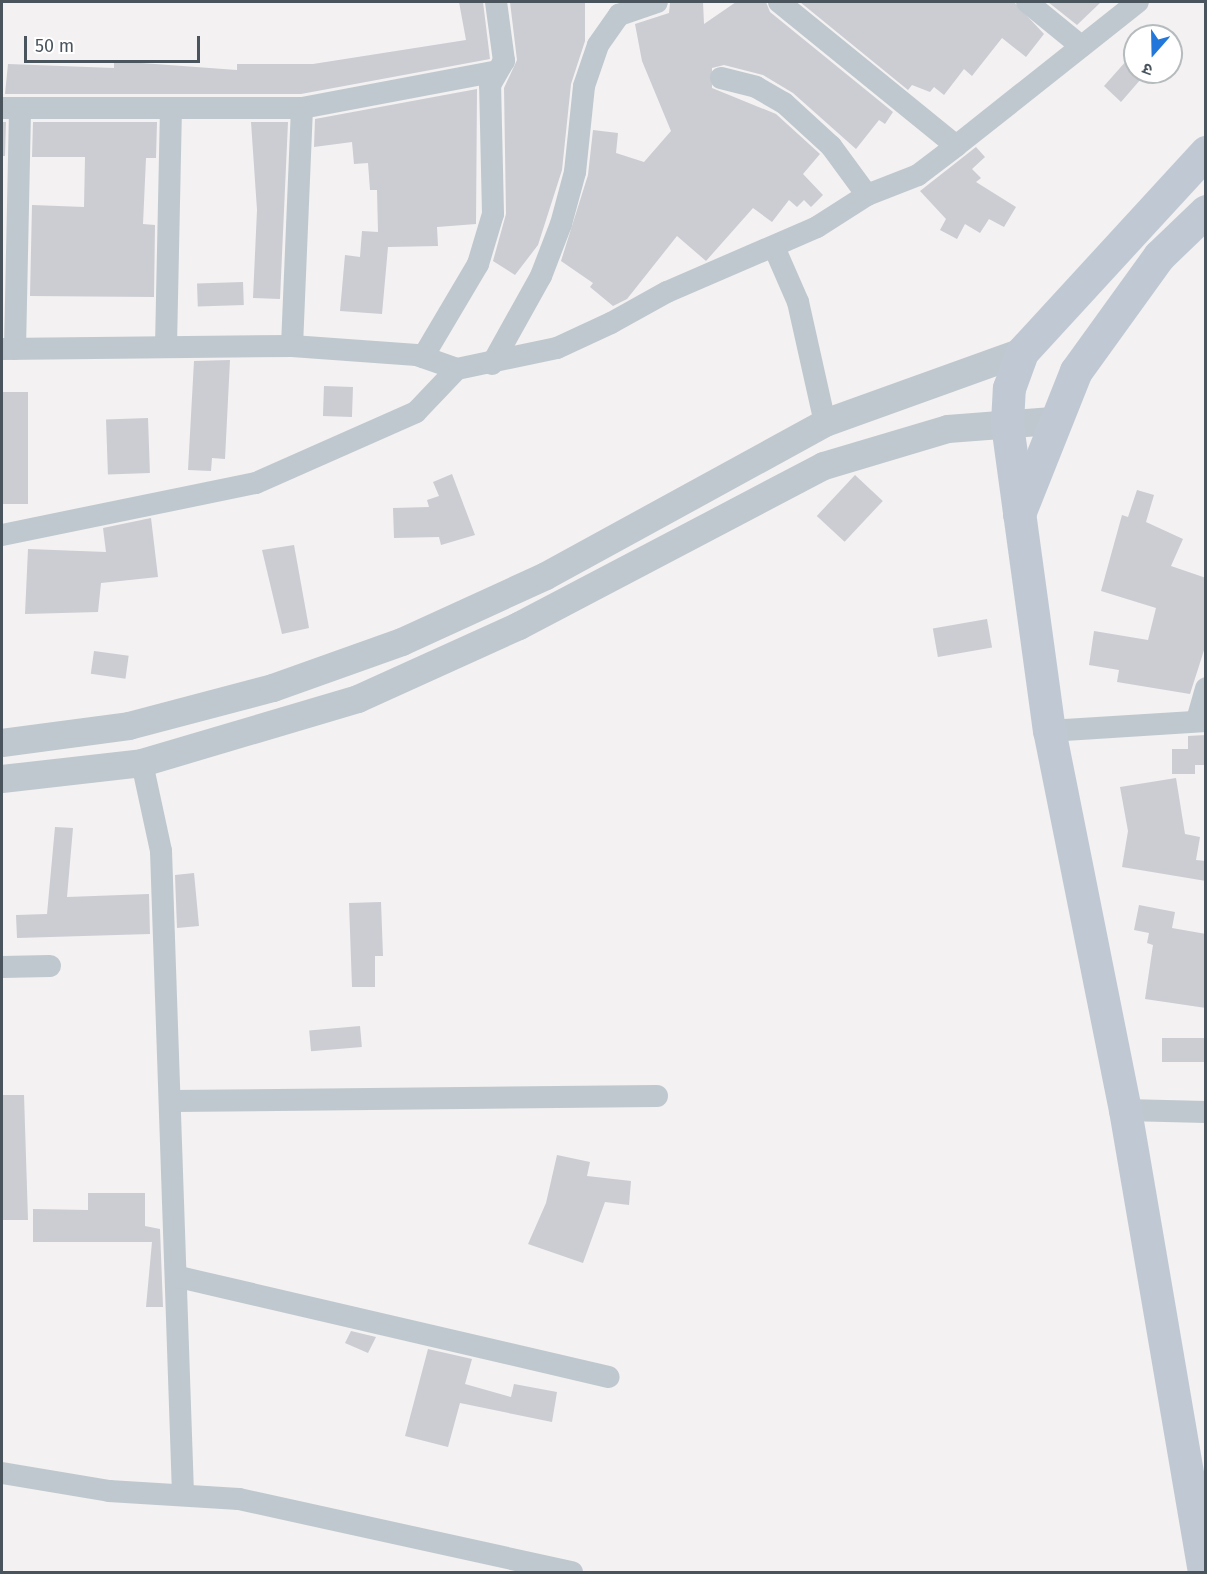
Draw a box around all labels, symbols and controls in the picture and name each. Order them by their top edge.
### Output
scale bar [27,24,202,62]
north arrow [1123,24,1183,84]
text: 50 m [35,35,74,57]
text: उ [1140,59,1155,80]

